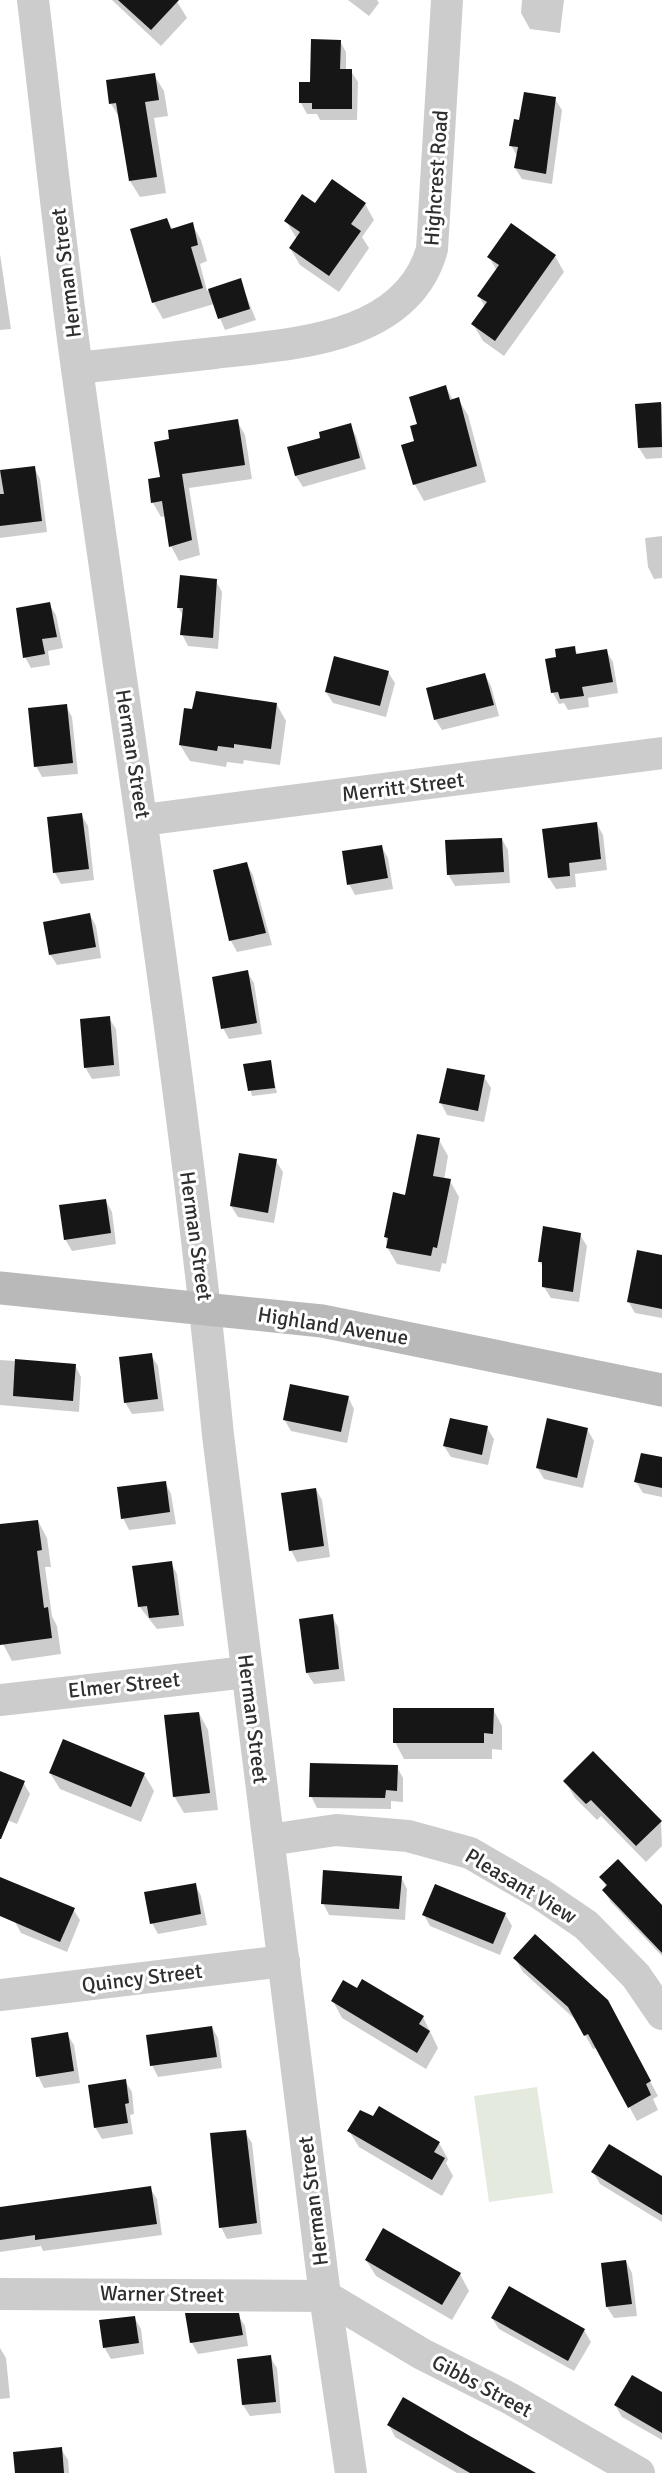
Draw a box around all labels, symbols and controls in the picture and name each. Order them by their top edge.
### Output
street label: Highcrest Road [418,109,454,247]
street label: Herman Street [45,207,87,339]
street label: Herman Street [110,687,156,821]
street label: Merritt Street [340,767,466,807]
street label: Herman Street [174,1170,218,1302]
street label: Highland Avenue [256,1301,410,1351]
street label: Herman Street [232,1653,274,1785]
street label: Elmer Street [67,1666,181,1704]
street label: Pleasant View [461,1843,581,1929]
street label: Quincy Street [80,1958,204,1998]
street label: Herman Street [292,2135,334,2267]
street label: Warner Street [100,2280,224,2308]
street label: Gibbs Street [427,2349,537,2423]

